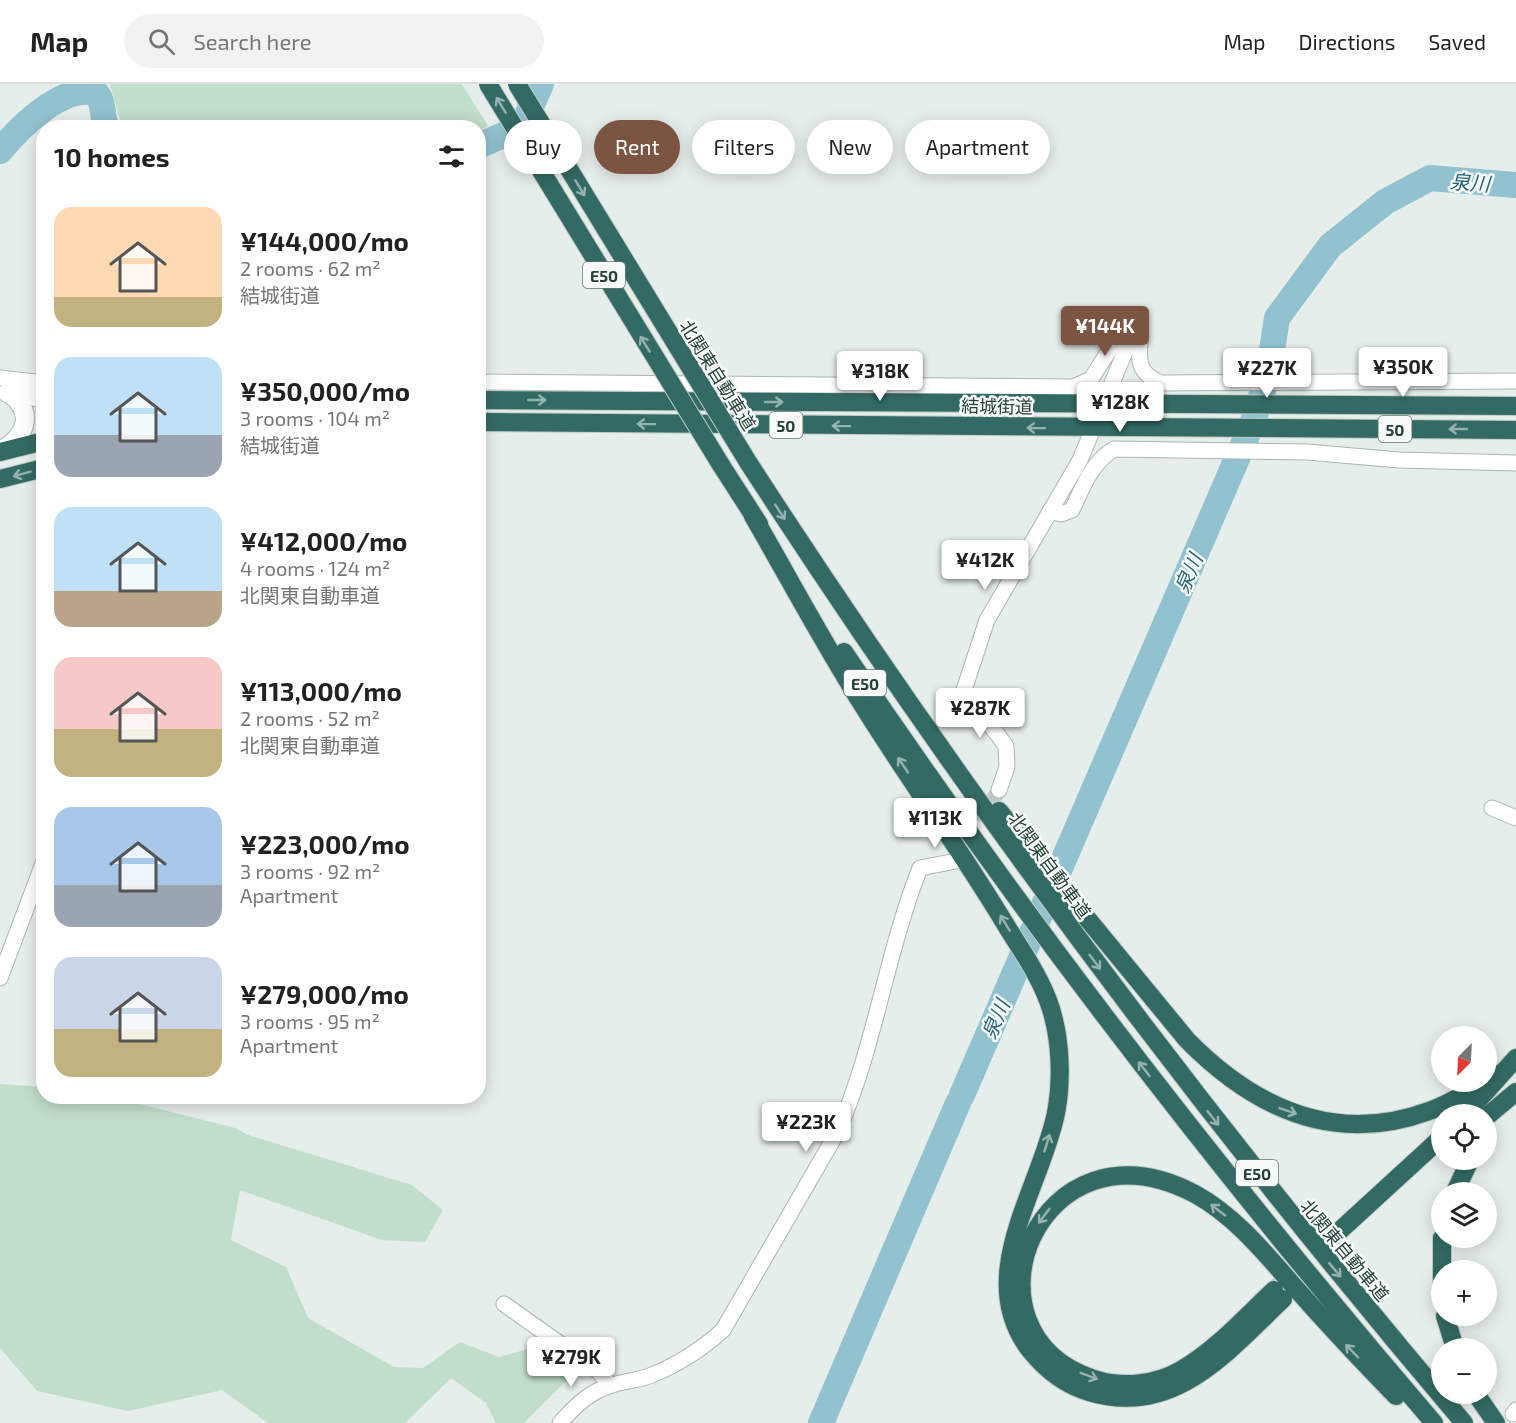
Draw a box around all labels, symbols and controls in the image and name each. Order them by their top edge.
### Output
search box [124,14,544,68]
text: Map [30,24,88,58]
icon: search [145,25,178,58]
text: Search here [193,28,312,54]
text: Map [1223,29,1266,54]
text: Directions [1299,29,1395,54]
text: Saved [1428,29,1486,54]
one-way arrow [495,97,507,114]
chip: Buy [504,120,582,174]
chip: Rent [594,120,680,174]
chip: Filters [692,120,795,174]
chip: New [807,120,893,174]
chip: Apartment [905,120,1050,174]
icon: filters [435,140,468,173]
text: 10 homes [54,141,170,172]
water label: 泉川 [1449,169,1493,196]
one-way arrow [575,179,587,196]
text: ¥144,000/mo [240,225,409,256]
icon: home [102,231,174,303]
text: 2 rooms · 62 m² [240,256,380,280]
road number: E50 [583,262,625,288]
text: 結城街道 [240,283,320,307]
pin: ¥144K [1063,306,1147,357]
text: ¥144K [1075,313,1135,337]
street label: 北関東自動車道 [675,316,761,434]
one-way arrow [639,336,651,353]
pin: ¥350K [1361,347,1445,398]
pin: ¥227K [1225,348,1309,399]
pin: ¥318K [838,351,922,402]
text: ¥350K [1373,354,1433,378]
text: ¥227K [1237,355,1297,379]
text: ¥318K [851,358,909,382]
text: ¥350,000/mo [240,375,410,406]
icon: home [102,381,174,453]
pin: ¥128K [1078,382,1162,433]
text: ¥128K [1091,389,1149,413]
one-way arrow [526,394,546,406]
street label: 結城街道 [961,394,1033,418]
one-way arrow [763,396,783,408]
text: 3 rooms · 104 m² [240,406,390,430]
road number: 50 [770,412,802,438]
road number: 50 [1378,416,1412,442]
one-way arrow [636,418,656,430]
one-way arrow [831,420,851,432]
one-way arrow [1026,422,1046,434]
one-way arrow [1448,423,1468,435]
text: 結城街道 [240,433,320,457]
one-way arrow [13,468,32,480]
one-way arrow [774,503,787,520]
text: ¥412,000/mo [240,525,407,556]
icon: home [102,531,174,603]
pin: ¥412K [943,540,1027,591]
text: ¥412K [956,547,1014,571]
water label: 泉川 [1169,548,1208,596]
text: 4 rooms · 124 m² [240,556,390,580]
text: 北関東自動車道 [240,583,380,607]
road number: E50 [844,670,886,696]
text: ¥113,000/mo [240,675,402,706]
icon: home [102,681,174,753]
pin: ¥287K [938,688,1022,739]
text: ¥287K [950,695,1010,719]
text: 2 rooms · 52 m² [240,706,380,730]
text: 北関東自動車道 [240,733,380,757]
one-way arrow [897,758,909,774]
pin: ¥113K [893,798,977,849]
text: ¥113K [908,805,962,829]
street label: 北関東自動車道 [1004,808,1096,922]
text: ¥223,000/mo [240,828,410,859]
icon: home [102,831,174,903]
text: 3 rooms · 92 m² [240,859,380,883]
text: Apartment [240,883,338,907]
one-way arrow [999,915,1011,932]
one-way arrow [1089,954,1102,970]
text: ¥279,000/mo [240,978,409,1009]
icon: home [102,981,174,1053]
water label: 泉川 [976,994,1015,1042]
text: 3 rooms · 95 m² [240,1009,380,1033]
north arrow [1431,1026,1497,1092]
map controls [1431,1026,1497,1404]
text: Apartment [240,1033,338,1057]
one-way arrow [1138,1061,1151,1077]
pin: ¥223K [764,1102,848,1153]
button: locate [1431,1104,1497,1170]
one-way arrow [1278,1107,1297,1118]
text: ¥223K [776,1109,836,1133]
one-way arrow [1207,1109,1220,1125]
one-way arrow [1043,1134,1054,1153]
road number: E50 [1236,1160,1278,1186]
button: layers [1431,1182,1497,1248]
street label: 北関東自動車道 [1296,1195,1394,1305]
one-way arrow [1210,1203,1226,1216]
one-way arrow [1038,1208,1051,1224]
button: + [1431,1260,1497,1326]
one-way arrow [1328,1262,1342,1277]
pin: ¥279K [529,1337,613,1388]
button: − [1431,1338,1497,1404]
one-way arrow [1345,1343,1360,1358]
text: ¥279K [541,1344,601,1368]
one-way arrow [1079,1372,1097,1383]

